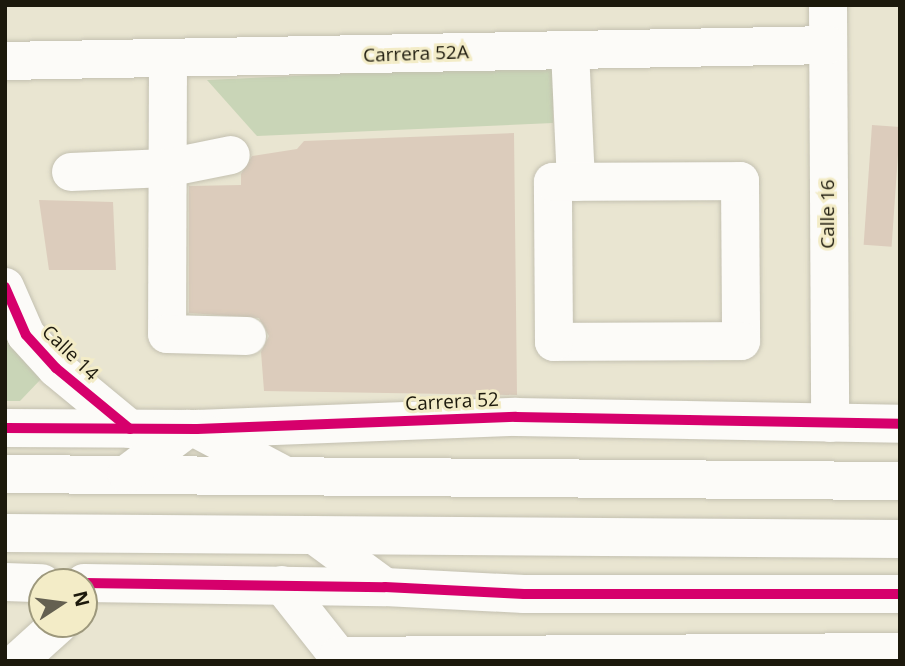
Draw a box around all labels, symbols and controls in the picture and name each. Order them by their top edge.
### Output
street label: Carrera 52A [363,41,469,67]
street label: Calle 16 [817,179,839,249]
street label: Calle 14 [37,321,103,385]
street label: Carrera 52 [405,388,499,416]
north arrow [28,568,98,638]
text: N [67,588,96,609]

